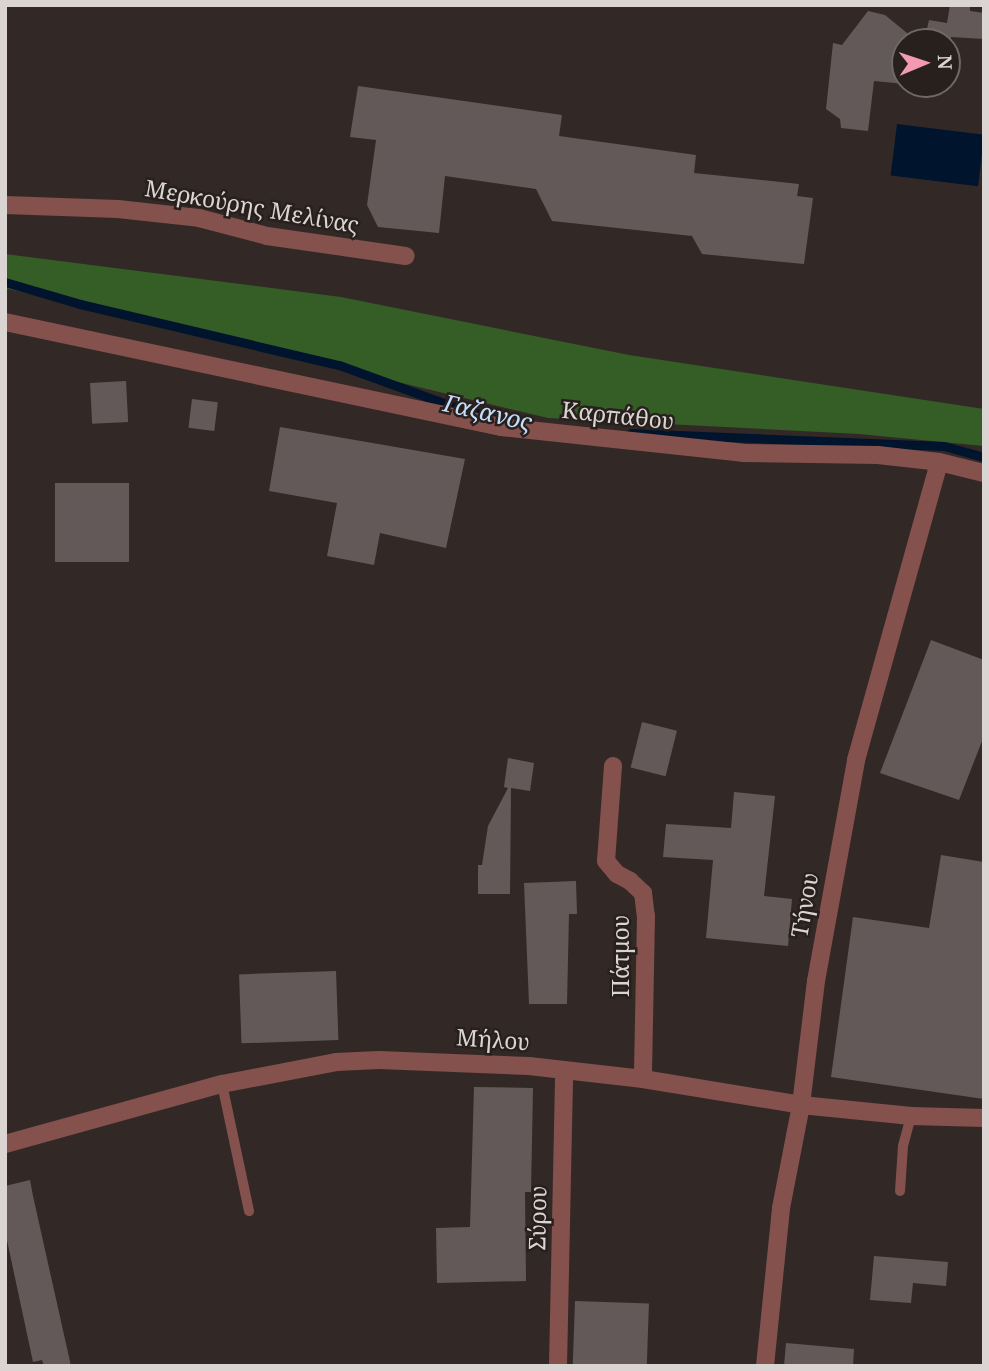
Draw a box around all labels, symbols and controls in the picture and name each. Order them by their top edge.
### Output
north arrow [891,28,961,98]
text: N [932,54,958,70]
street label: Μερκούρης Μελίνας [143,174,361,238]
water label: Γαζανος [441,388,535,436]
street label: Καρπάθου [560,395,676,435]
street label: Τήνου [785,870,823,940]
street label: Πάτμου [606,915,634,997]
street label: Μήλου [455,1023,531,1055]
street label: Σύρου [523,1185,551,1251]

